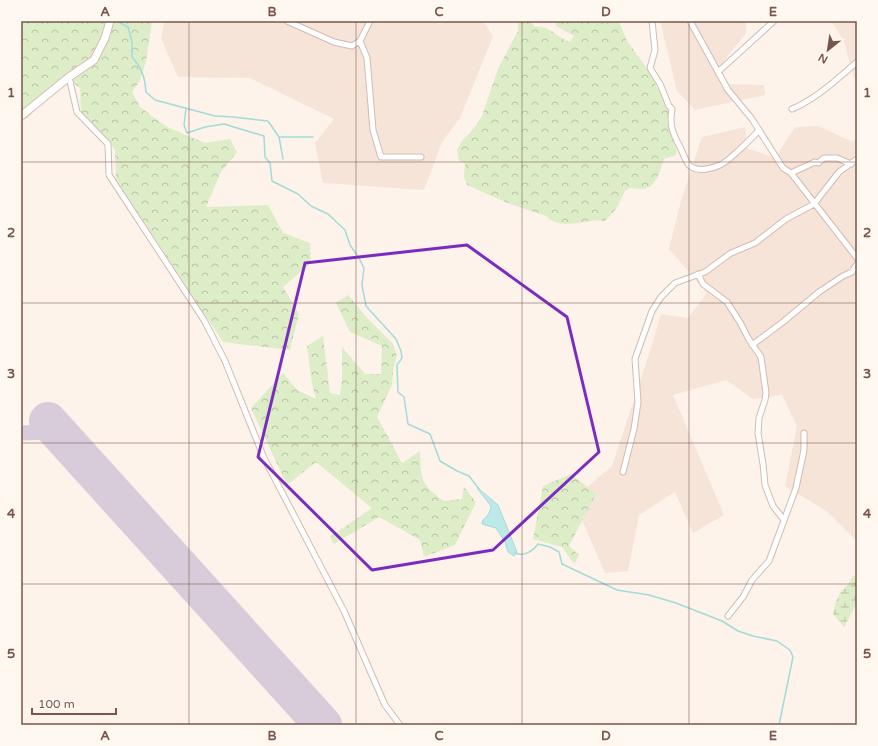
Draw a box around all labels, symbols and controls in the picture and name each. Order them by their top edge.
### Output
text: A [100,4,110,20]
text: B [267,4,277,20]
text: C [434,4,444,20]
text: D [601,4,611,20]
text: E [769,4,777,20]
north arrow [808,30,848,70]
text: N [816,50,830,66]
text: 1 [7,85,15,101]
text: 1 [863,85,871,101]
text: 2 [7,225,15,241]
text: 2 [863,225,871,241]
text: 3 [7,366,15,382]
text: 3 [863,366,871,382]
text: 4 [7,506,16,522]
text: 4 [863,506,872,522]
text: 5 [7,646,15,662]
text: 5 [863,646,871,662]
scale bar [32,690,116,716]
text: 100 m [38,697,75,711]
text: A [100,728,110,744]
text: B [267,728,277,744]
text: C [434,728,444,744]
text: D [601,728,611,744]
text: E [769,728,777,744]

